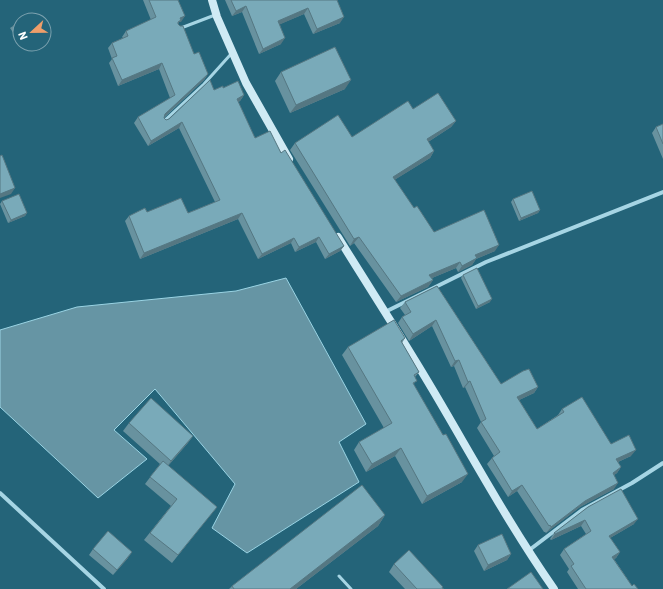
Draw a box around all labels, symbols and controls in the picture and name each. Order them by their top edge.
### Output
north arrow [12,12,52,52]
text: N [15,29,31,42]

